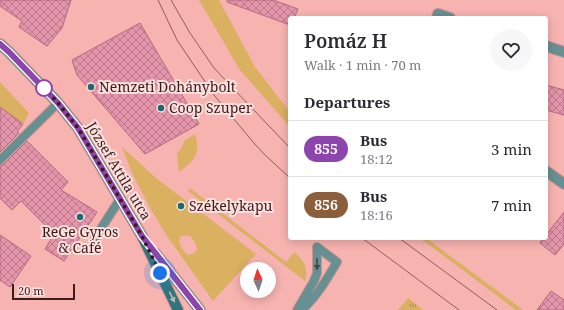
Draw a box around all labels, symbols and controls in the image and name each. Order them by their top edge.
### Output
text: Pomáz H [304,28,387,54]
button: heart [490,29,532,71]
text: Walk · 1 min · 70 m [304,56,421,74]
place label: Nemzeti Dohánybolt [99,77,236,96]
unlabelled marker [35,79,53,97]
marker: Nemzeti Dohánybolt [86,82,96,92]
text: Departures [304,92,390,112]
place label: Coop Szuper [169,98,253,117]
marker: Coop Szuper [156,103,166,113]
street label: József Attila utca [82,117,156,224]
text: Bus [360,130,387,150]
text: 855 [314,139,338,158]
text: 3 min [491,139,532,159]
text: 18:12 [360,150,393,168]
text: Bus [360,186,387,206]
text: 856 [314,195,338,214]
text: 7 min [491,195,532,215]
place label: Székelykapu [189,196,273,215]
marker: Székelykapu [176,201,186,211]
text: 18:16 [360,206,393,224]
marker: ReGe Gyros & Café [75,212,85,222]
place label: ReGe Gyros & Café [42,222,118,257]
one-way arrow [314,258,320,271]
north arrow [240,262,276,298]
map controls [240,262,276,298]
your location [150,263,170,283]
scale bar [12,282,75,301]
text: 20 m [18,283,44,298]
one-way arrow [169,291,175,302]

